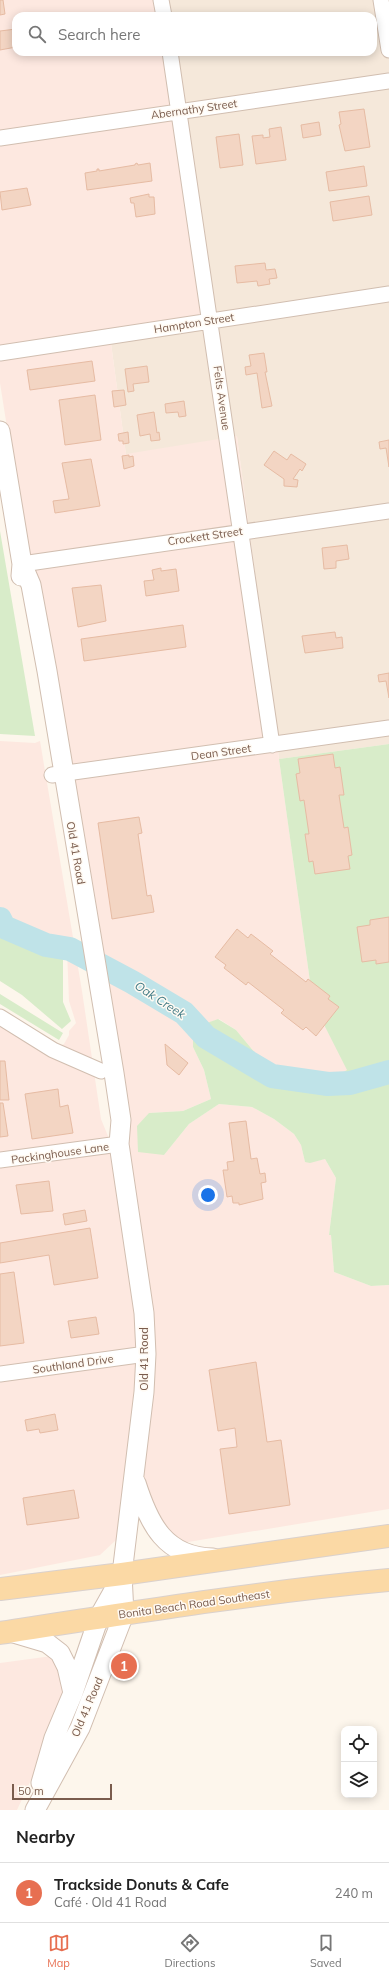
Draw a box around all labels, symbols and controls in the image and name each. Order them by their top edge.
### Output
search box [12,12,377,56]
icon: search [26,23,48,45]
text: Search here [58,25,140,44]
street label: Abernathy Street [150,96,238,122]
street label: Hampton Street [153,310,235,336]
street label: Felts Avenue [211,365,233,431]
street label: Crockett Street [167,524,244,548]
street label: Dean Street [190,741,252,763]
street label: Old 41 Road [64,820,88,886]
water label: Oak Creek [132,978,189,1022]
street label: Packinghouse Lane [10,1139,110,1167]
your location [198,1185,218,1205]
street label: Old 41 Road [137,1327,151,1391]
street label: Southland Drive [32,1351,114,1377]
street label: Bonita Beach Road Southeast [118,1586,271,1622]
pin: 1 [111,1651,137,1681]
street label: Old 41 Road [68,1675,106,1739]
map controls [341,1726,377,1798]
button: locate [341,1726,377,1762]
button: layers [341,1762,377,1798]
scale bar [12,1782,112,1801]
text: 50 m [18,1784,44,1798]
text: Nearby [16,1826,75,1847]
text: Trackside Donuts & Cafe [54,1875,229,1894]
text: 1 [25,1885,33,1901]
text: 240 m [335,1885,373,1901]
text: Café · Old 41 Road [54,1894,167,1910]
tab: Map [47,1932,70,1970]
tab: Directions [165,1932,215,1970]
tab: Saved [310,1932,342,1970]

